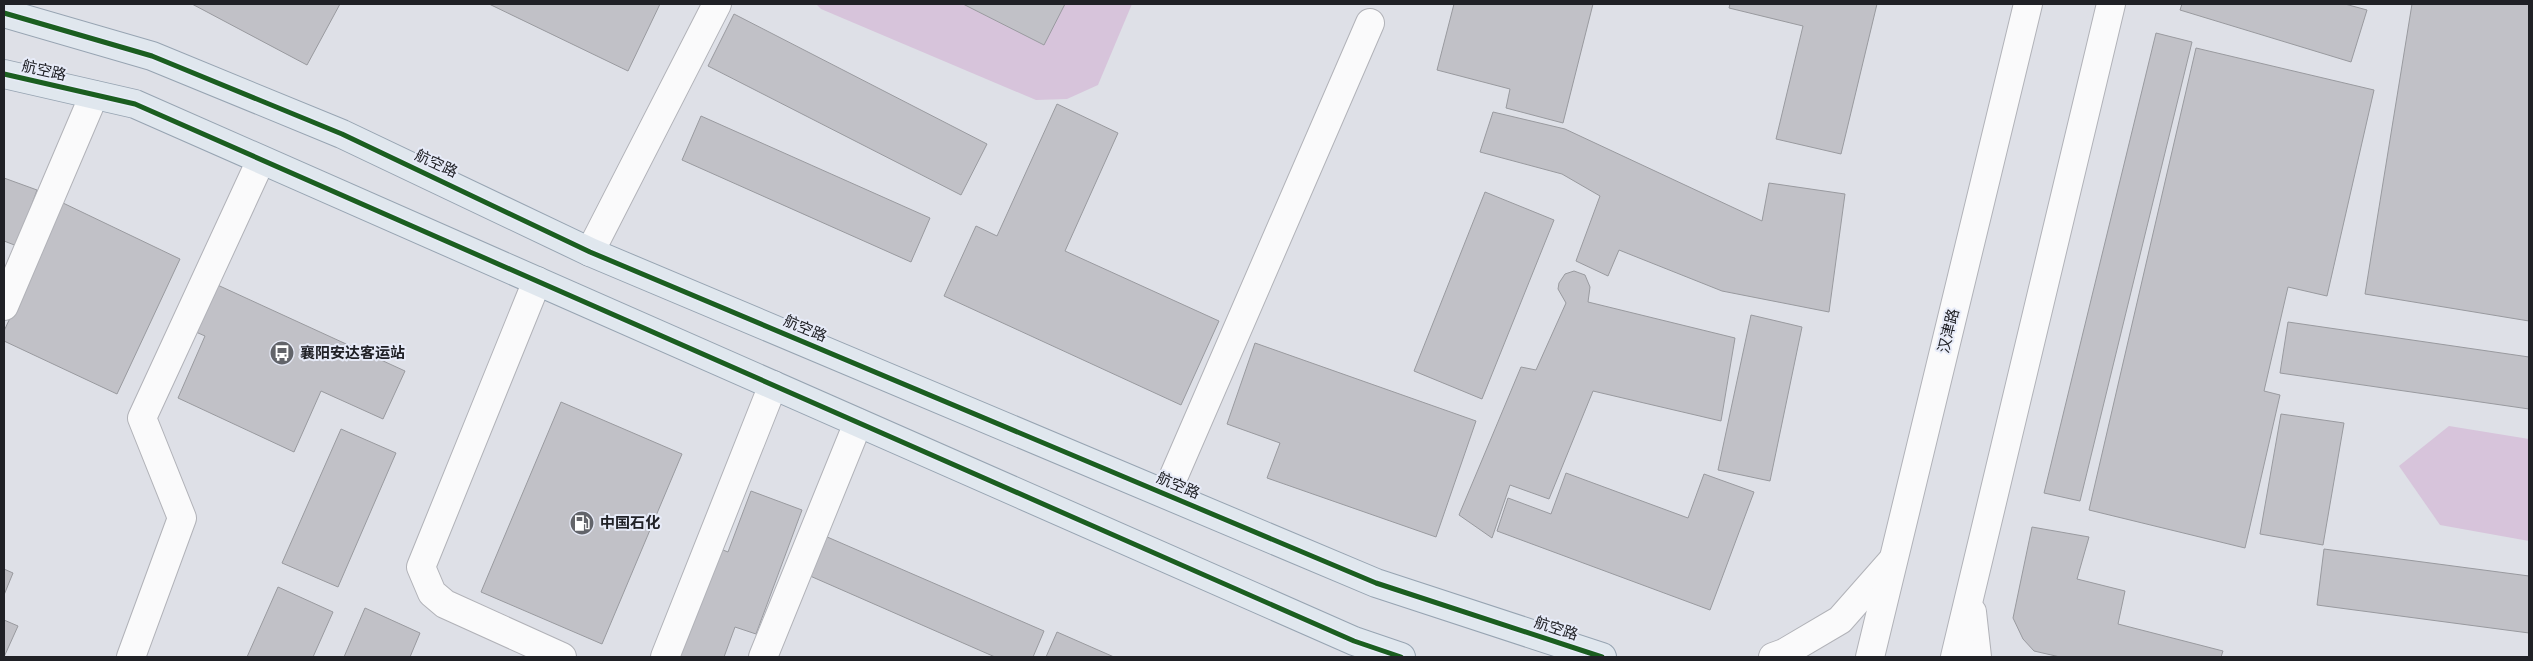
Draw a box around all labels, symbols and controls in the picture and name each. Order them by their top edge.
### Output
street label: 航空路 [20,57,68,85]
street label: 航空路 [412,146,460,182]
street label: 汉津路 [1934,307,1964,355]
street label: 航空路 [781,311,829,347]
bus stop icon: 襄阳安达客运站 [269,340,295,366]
place label: 襄阳安达客运站 [300,344,405,363]
street label: 航空路 [1154,468,1202,504]
fuel station icon: 中国石化 [569,510,595,536]
place label: 中国石化 [600,514,660,533]
street label: 航空路 [1532,613,1580,645]

